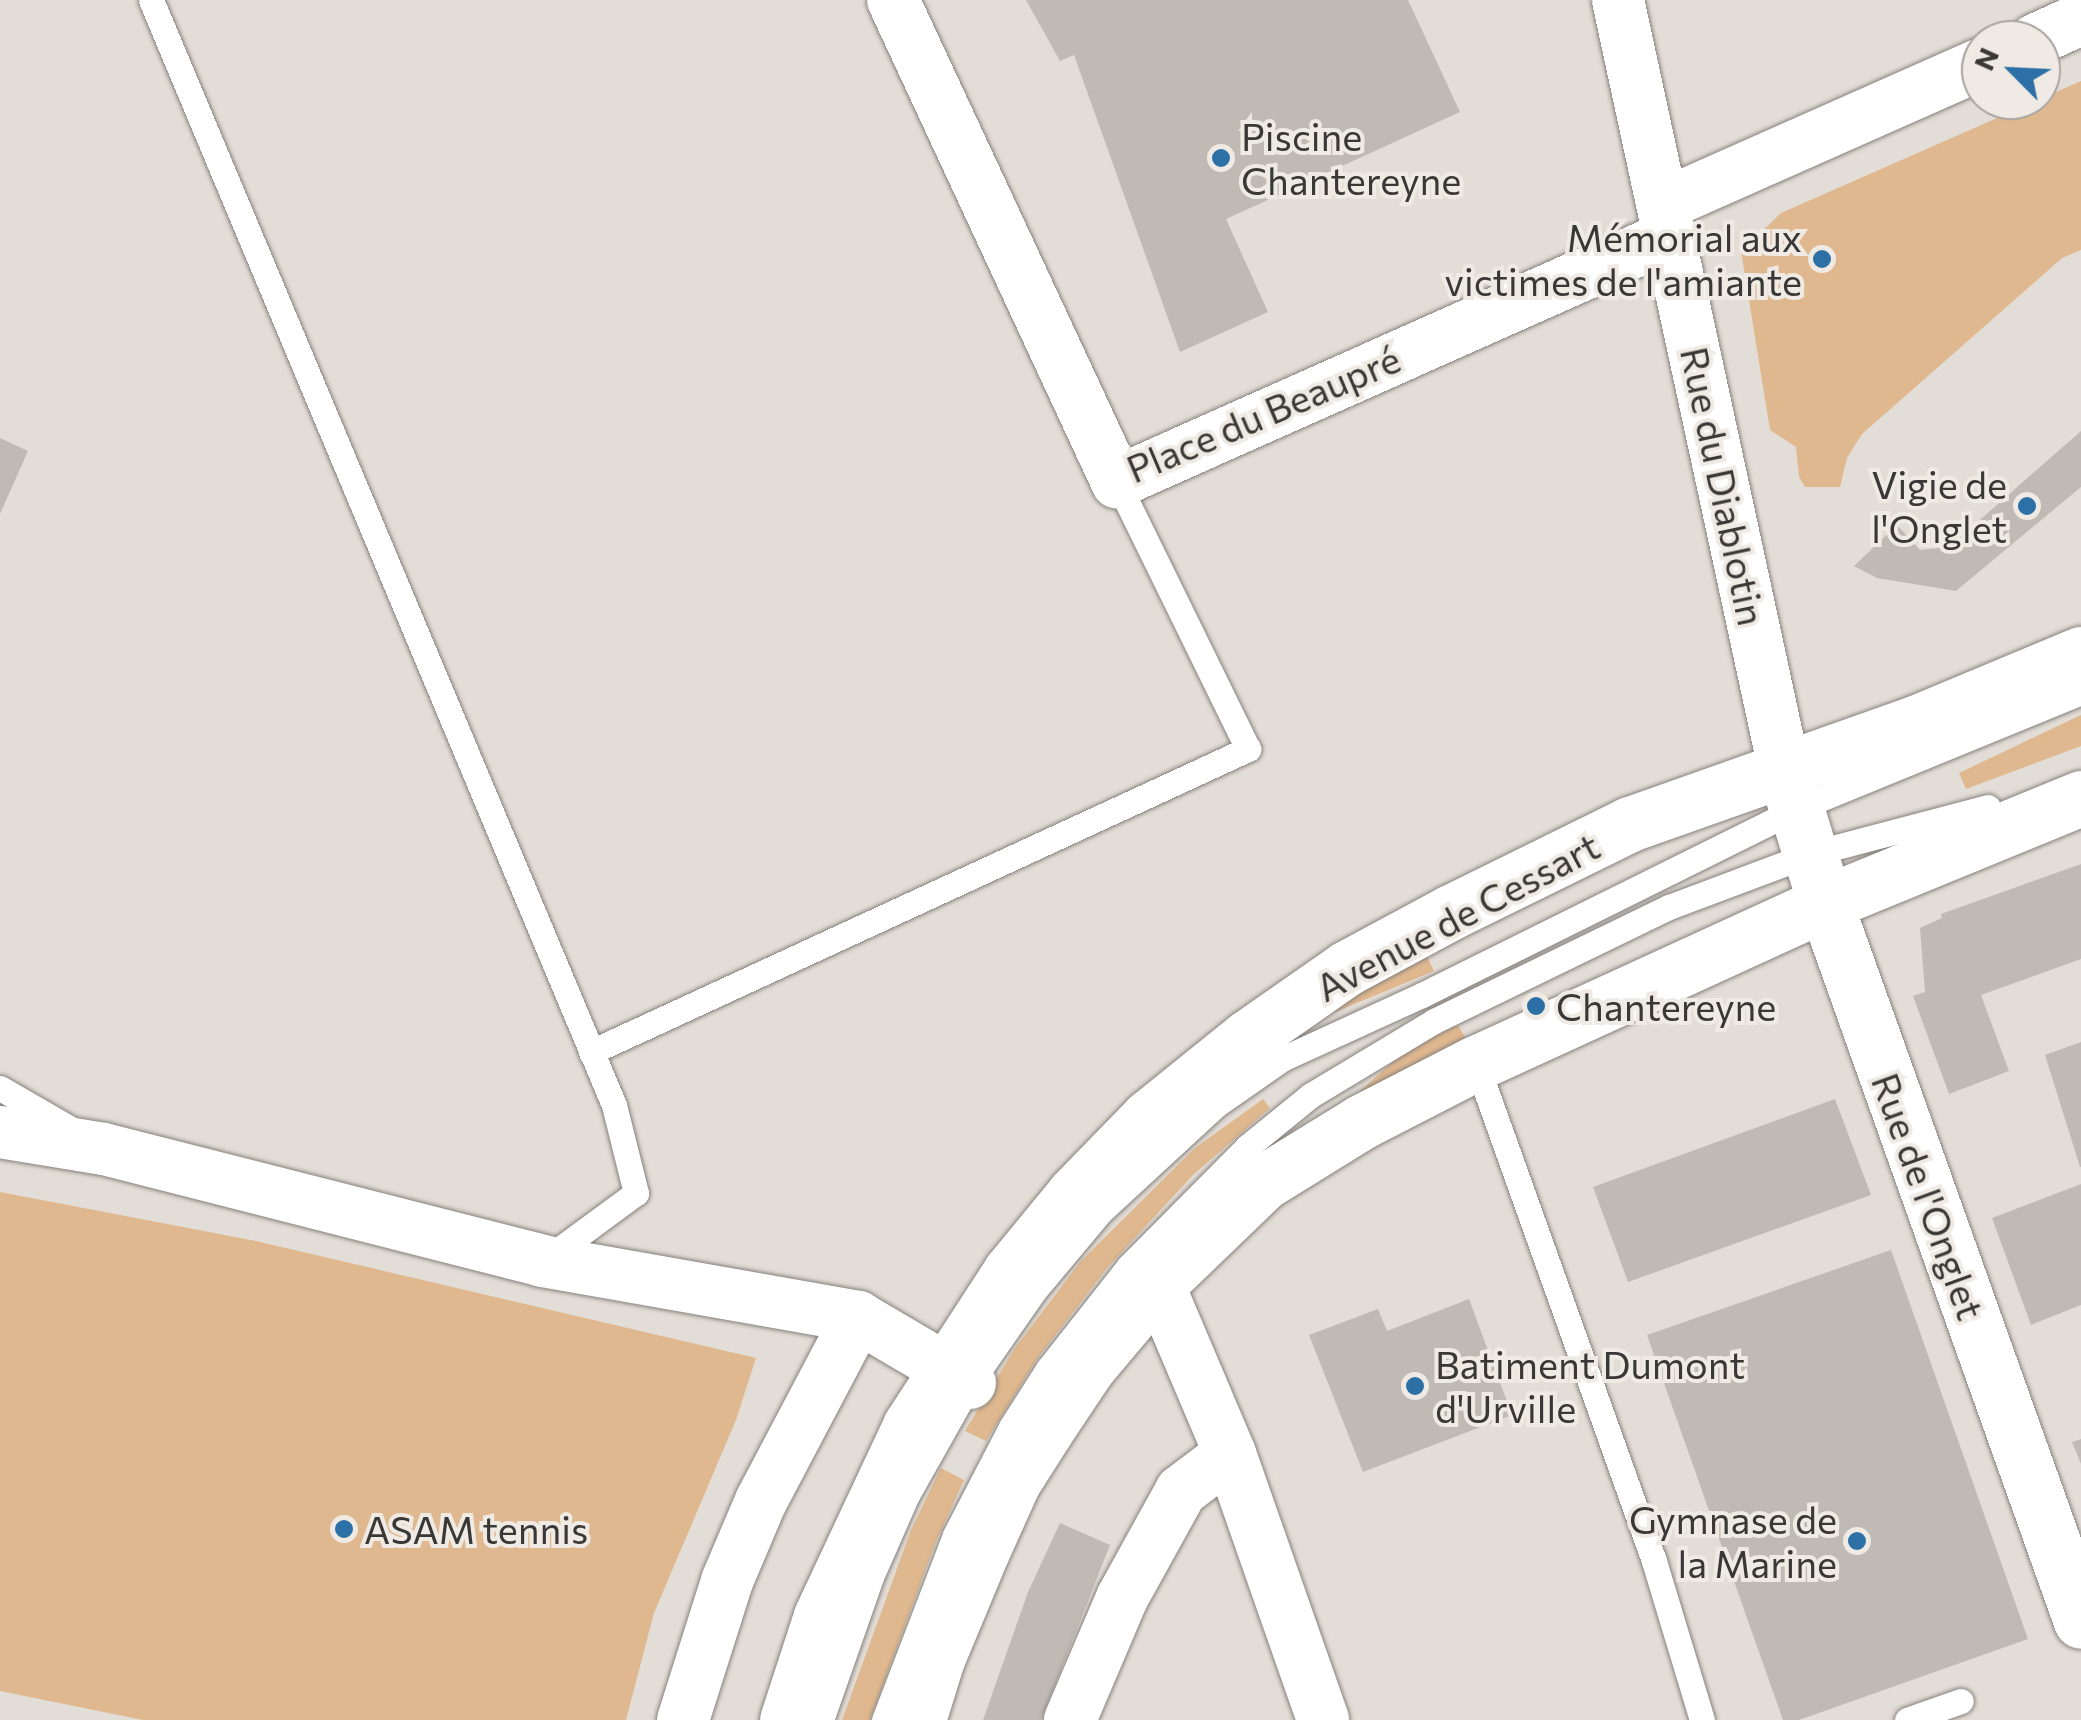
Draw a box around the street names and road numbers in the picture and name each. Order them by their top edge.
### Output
street label: Place du Beaupré [1119,335,1407,491]
street label: Rue du Diablotin [1672,343,1776,629]
street label: Avenue de Cessart [1307,822,1607,1010]
street label: Rue de l'Onglet [1863,1067,1995,1325]

